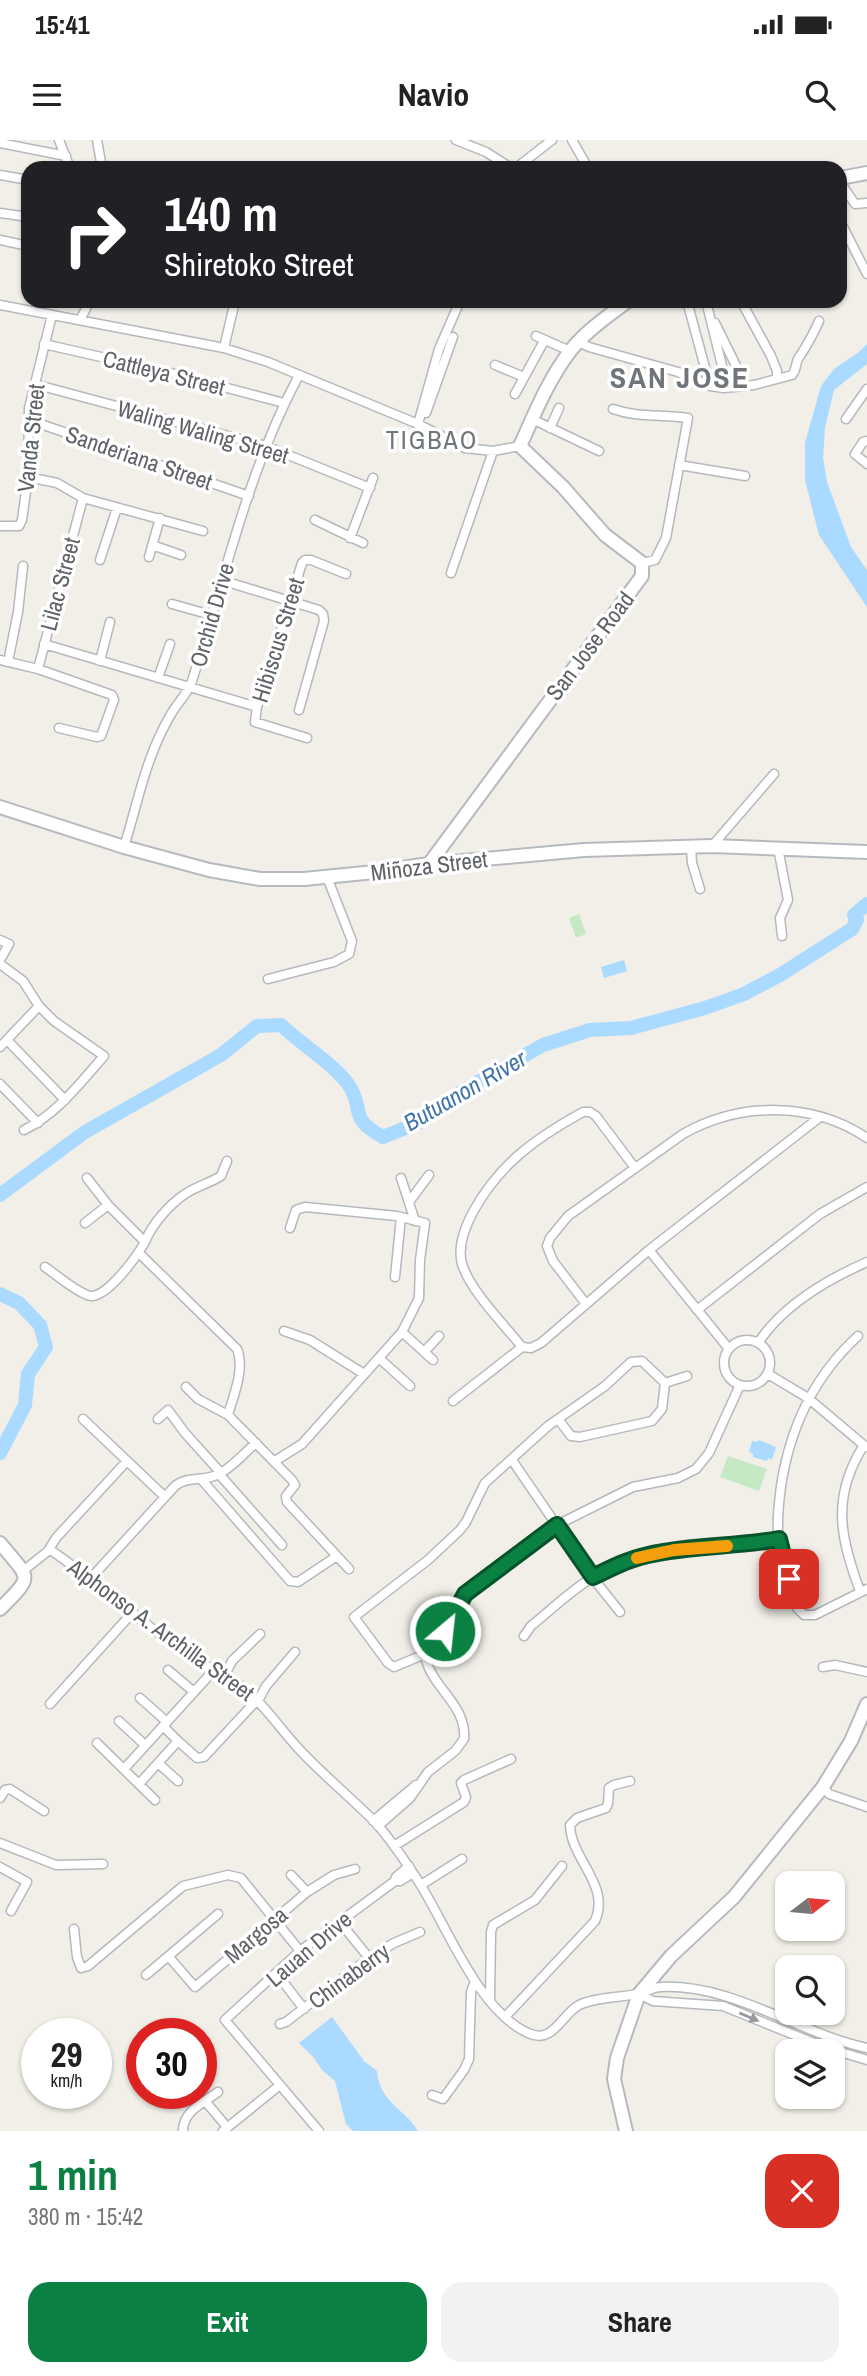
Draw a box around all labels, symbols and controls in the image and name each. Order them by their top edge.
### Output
text: 15:41 [35,7,90,42]
text: Navio [398,73,469,116]
icon: menu [28,76,66,114]
icon: search [801,76,839,114]
text: 140 m [164,180,278,246]
icon: right [49,189,140,280]
text: Shiretoko Street [164,243,354,286]
street label: Cattleya Street [100,342,228,403]
district label: SAN JOSE [610,357,750,397]
street label: Vanda Street [9,382,52,494]
street label: Waling Waling Street [114,392,292,471]
street label: Sanderiana Street [62,418,217,497]
district label: TIGBAO [386,422,478,457]
street label: Lilac Street [32,534,87,634]
street label: Orchid Drive [182,559,241,671]
street label: Hibiscus Street [244,574,311,706]
street label: San Jose Road [538,585,641,707]
street label: Miñoza Street [369,843,489,888]
water label: Butuanon River [397,1041,533,1138]
pin [759,1549,819,1609]
street label: Alphonso A. Archilla Street [61,1551,261,1708]
icon: arrive [770,1560,808,1598]
position arrow [408,1594,482,1668]
north arrow [775,1871,845,1941]
map controls [775,1871,845,2109]
street label: Margosa [218,1899,294,1970]
street label: Lauan Drive [259,1904,358,1994]
street label: Chinaberry [302,1935,396,2016]
button: search [775,1955,845,2025]
one-way arrow [739,2011,759,2023]
speed limit sign: 30 [126,2018,217,2109]
text: 29 [51,2031,82,2078]
button: layers [775,2039,845,2109]
text: km/h [51,2068,83,2093]
text: 1 min [28,2147,118,2203]
button: close [765,2154,839,2228]
text: 380 m · 15:42 [28,2201,143,2232]
button: Exit [28,2282,427,2362]
button: Share [441,2282,839,2362]

